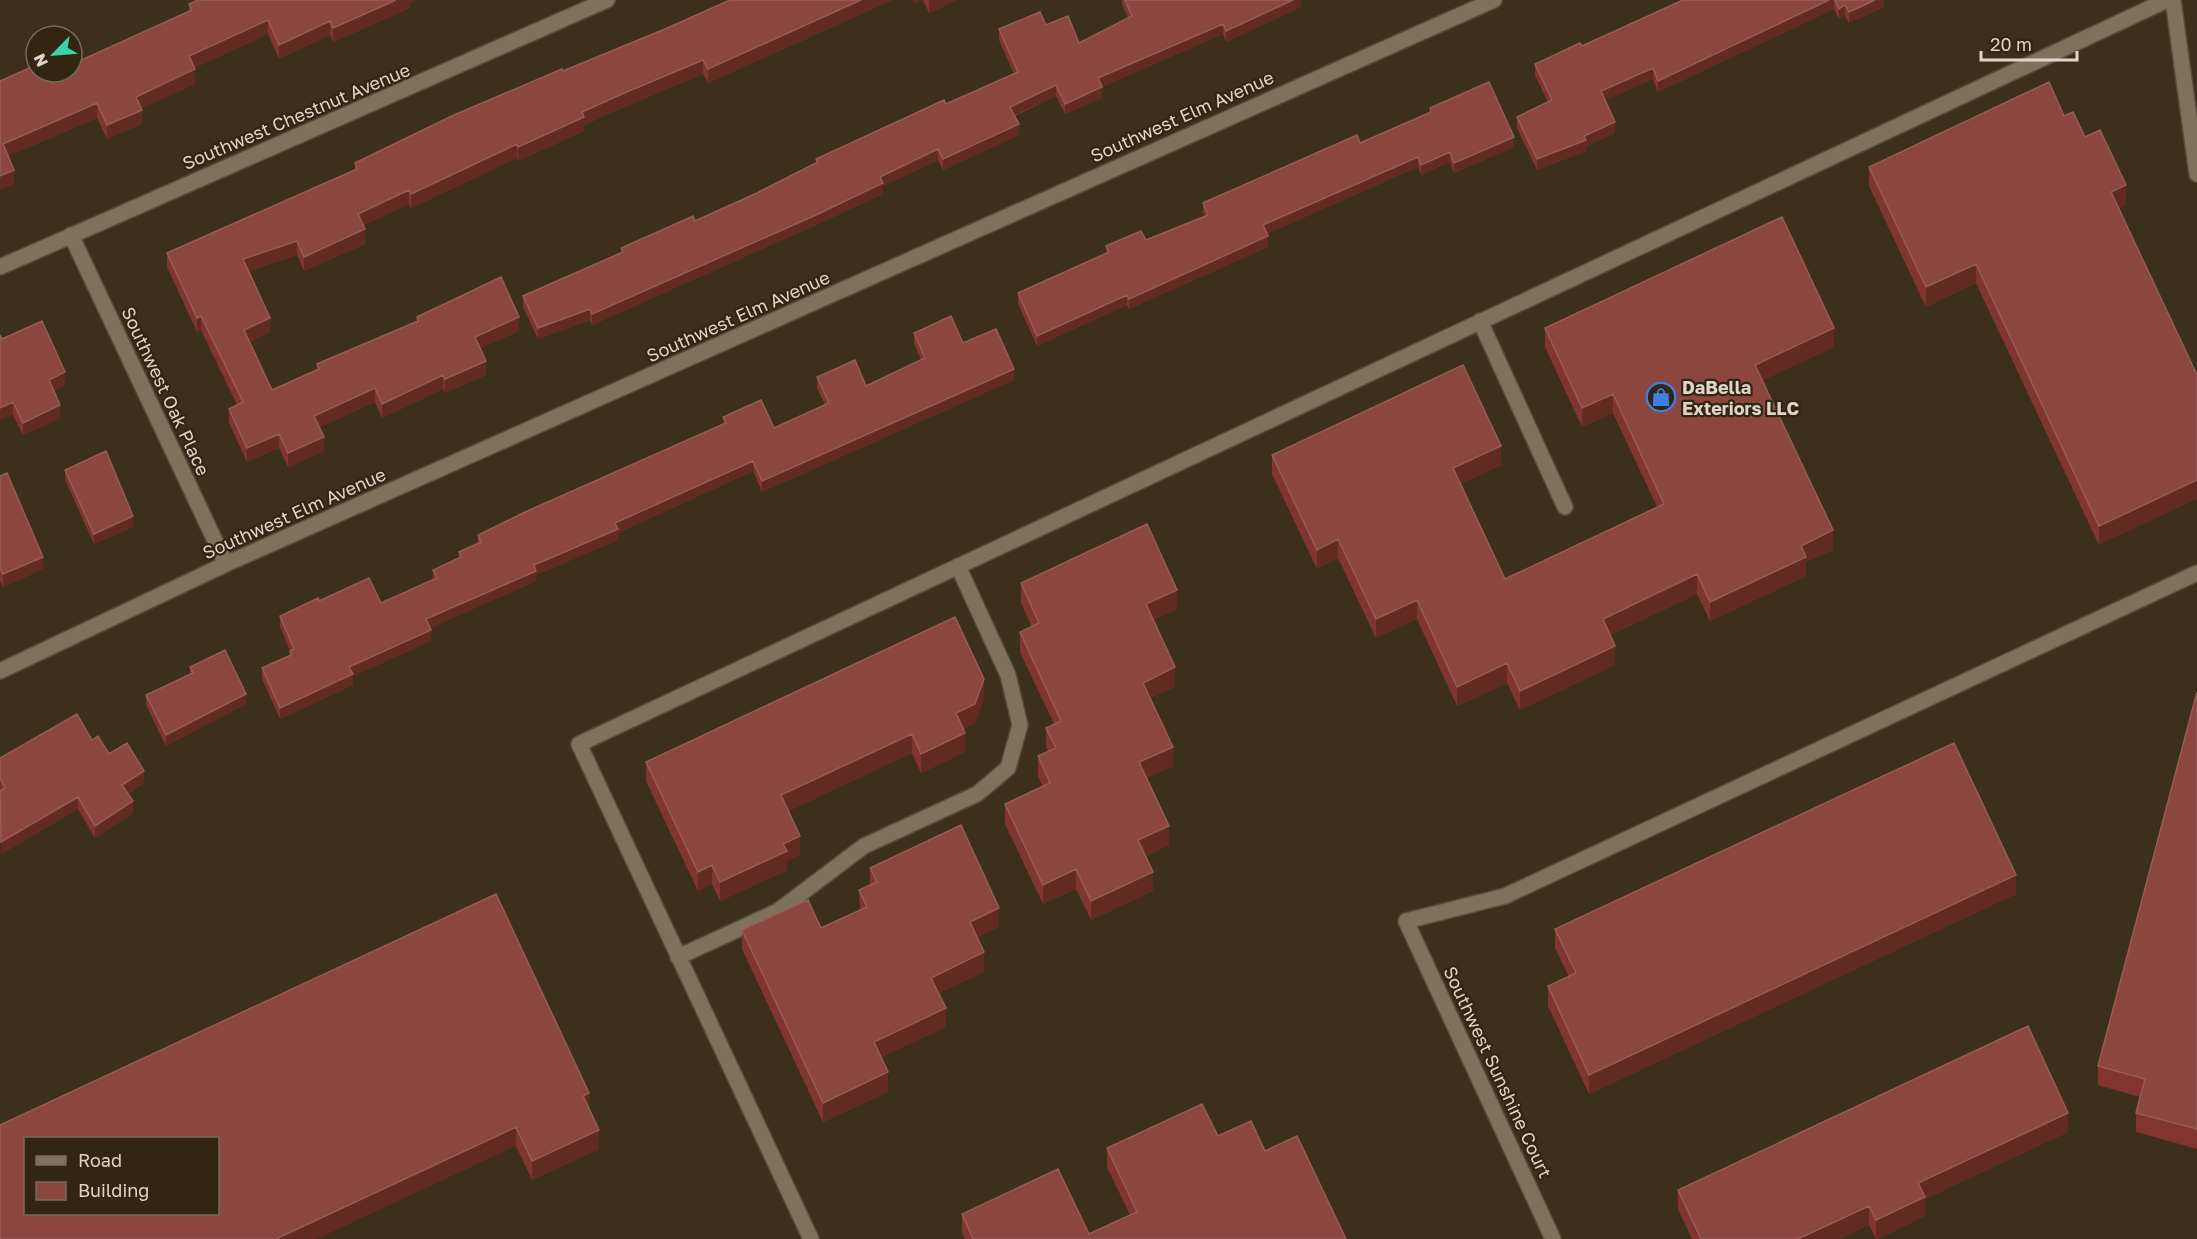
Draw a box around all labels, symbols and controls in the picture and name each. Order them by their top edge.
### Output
north arrow [24,24,84,84]
scale bar [1981,24,2077,62]
text: 20 m [1990,33,2032,55]
text: N [29,51,52,70]
street label: Southwest Chestnut Avenue [179,58,413,174]
street label: Southwest Elm Avenue [1087,66,1277,166]
street label: Southwest Elm Avenue [643,266,833,366]
street label: Southwest Oak Place [117,303,215,479]
place label: DaBella Exteriors LLC [1682,376,1799,419]
shop icon: DaBella Exteriors LLC [1645,381,1677,413]
street label: Southwest Elm Avenue [199,463,389,563]
street label: Southwest Sunshine Court [1439,963,1557,1181]
legend [24,1137,219,1215]
text: Road [78,1149,122,1171]
text: Building [78,1179,149,1201]

